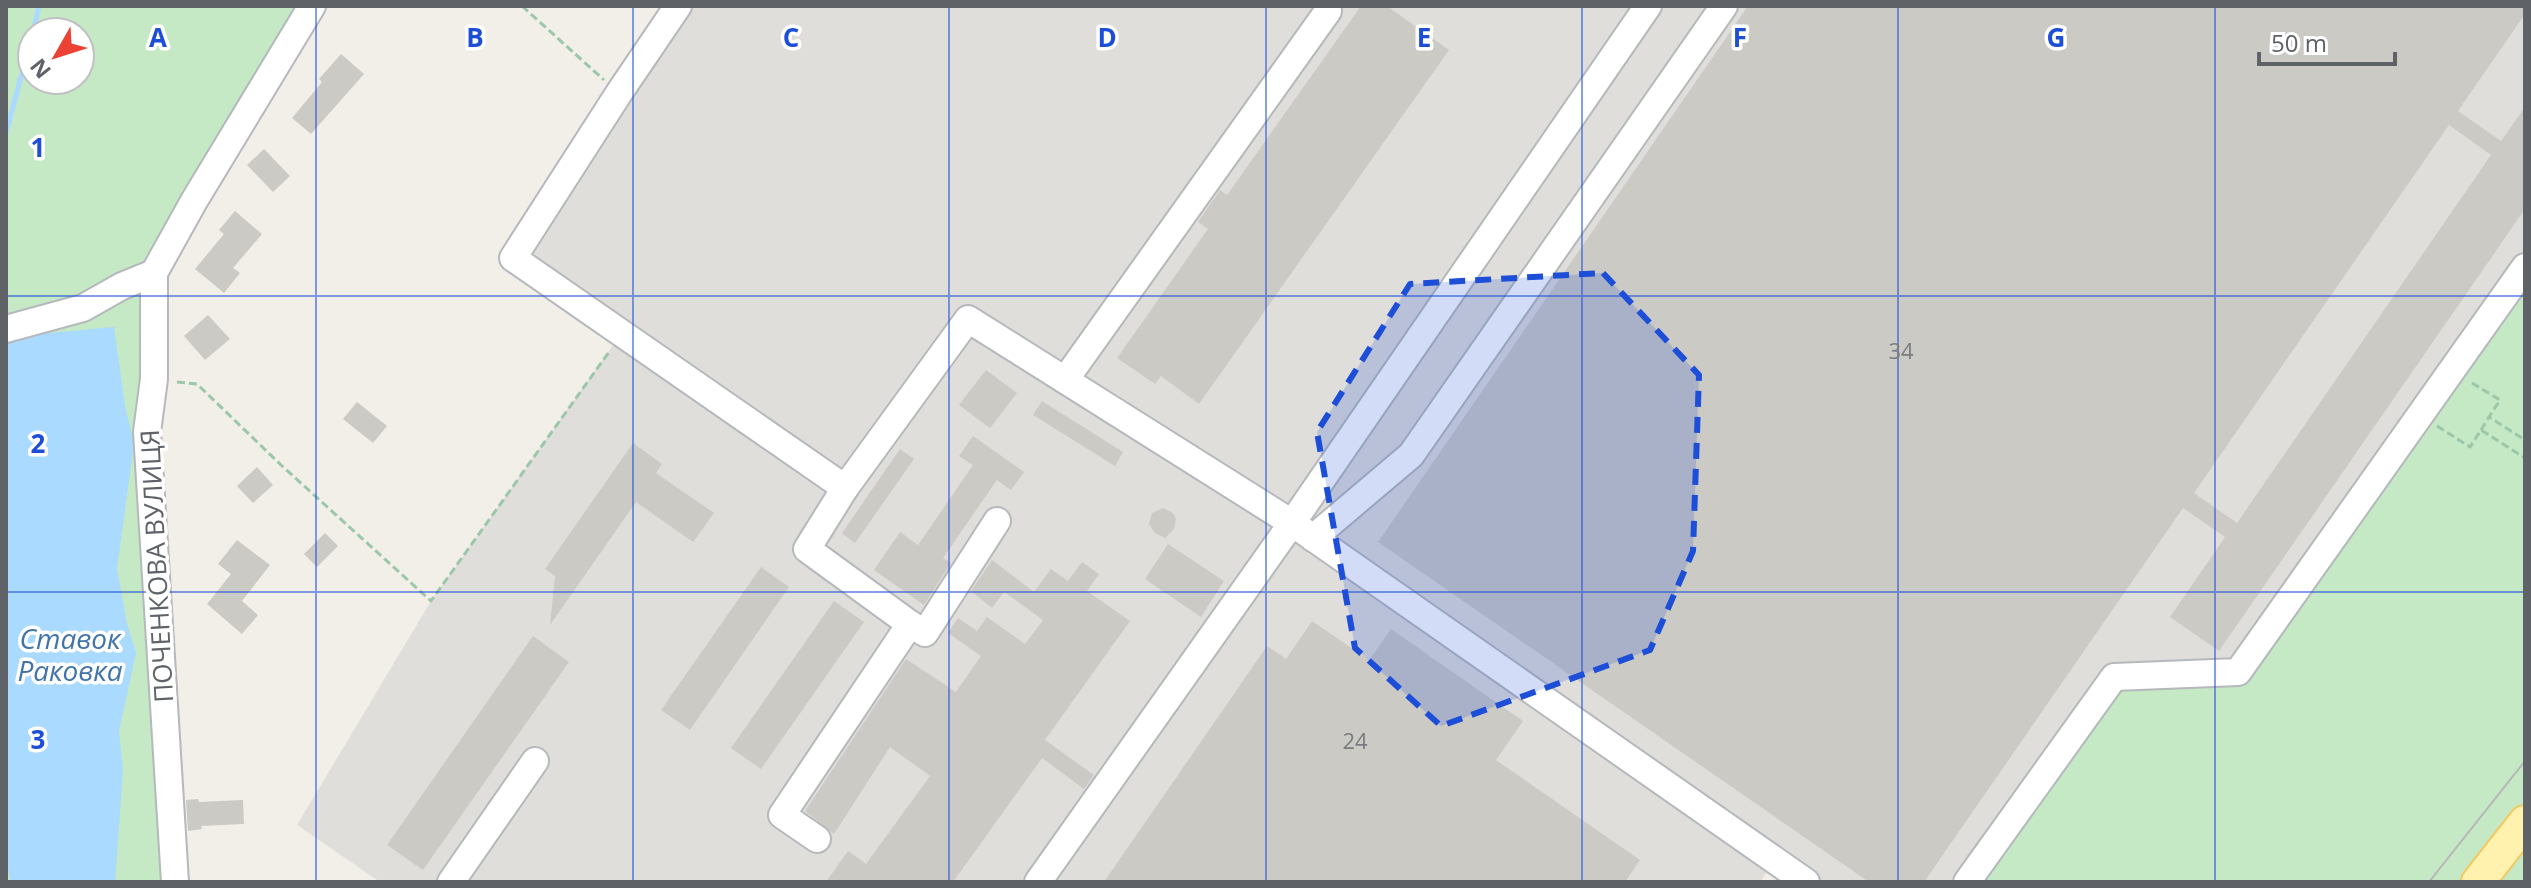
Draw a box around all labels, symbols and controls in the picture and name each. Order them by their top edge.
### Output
north arrow [16,16,96,96]
scale bar [2259,16,2395,66]
text: A [149,19,167,55]
text: B [466,19,484,55]
text: C [783,19,799,55]
text: D [1097,19,1117,55]
text: E [1417,19,1431,55]
text: F [1733,19,1747,55]
text: G [2047,19,2065,55]
text: 50 m [2271,26,2327,59]
text: N [22,53,57,86]
text: 1 [31,129,45,165]
house number: 34 [1888,335,1914,365]
text: 2 [31,425,46,461]
street label: ПОЧЕНКОВА ВУЛИЦЯ [131,429,181,703]
water label: Ставок Раковка [17,619,123,689]
text: 3 [31,721,45,757]
house number: 24 [1342,725,1368,755]

